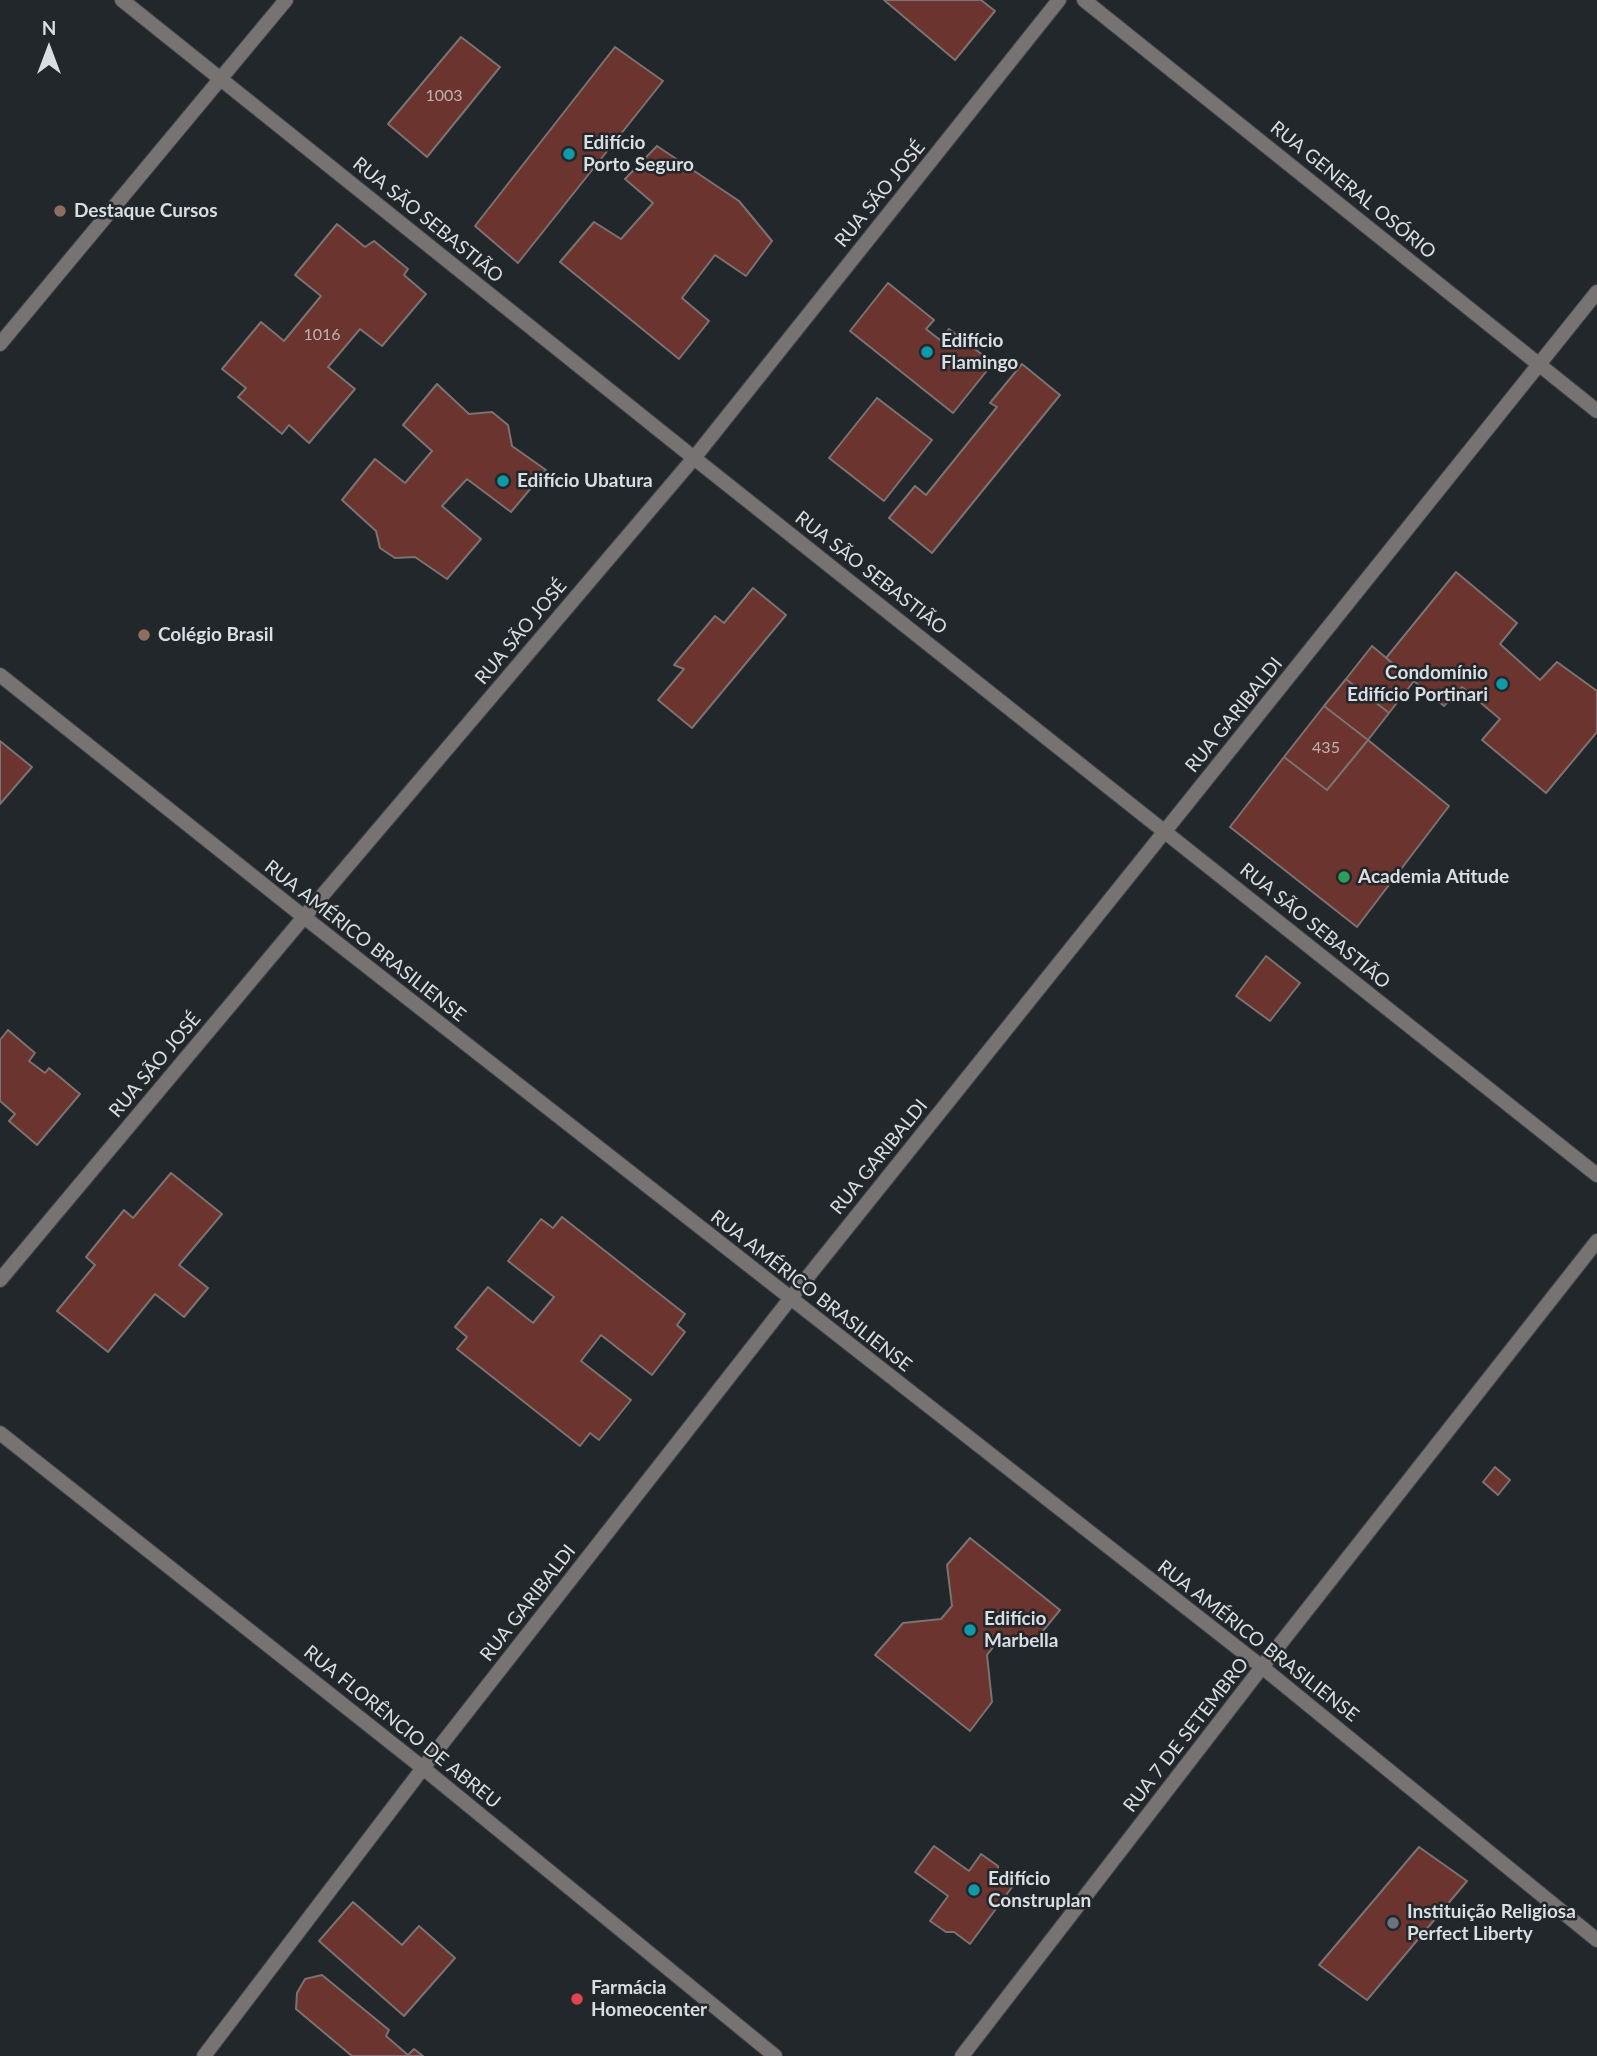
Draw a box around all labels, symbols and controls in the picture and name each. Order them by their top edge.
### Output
north arrow [14,14,84,84]
text: N [42,16,56,39]
house number: 1003 [425,86,463,106]
street label: RUA GENERAL OSÓRIO [1266,116,1440,264]
place label: Edifício Porto Seguro [583,132,694,176]
street label: RUA SÃO JOSÉ [830,136,930,252]
marker: Edifício Porto Seguro [561,146,577,162]
street label: RUA SÃO SEBASTIÃO [348,152,508,288]
place label: Destaque Cursos [74,200,218,222]
marker: Destaque Cursos [52,203,68,219]
house number: 1016 [303,325,341,345]
place label: Edifício Flamingo [941,330,1018,374]
marker: Edifício Flamingo [919,344,935,360]
place label: Edifício Ubatura [517,470,653,492]
marker: Edifício Ubatura [495,473,511,489]
street label: RUA SÃO SEBASTIÃO [790,507,952,639]
street label: RUA SÃO JOSÉ [470,575,572,689]
place label: Colégio Brasil [158,624,273,646]
marker: Colégio Brasil [136,627,152,643]
street label: RUA GARIBALDI [1181,653,1287,777]
place label: Condomínio Edifício Portinari [1347,662,1488,706]
marker: Condomínio Edifício Portinari [1494,676,1510,692]
house number: 435 [1312,738,1340,758]
street label: RUA AMÉRICO BRASILIENSE [260,855,470,1027]
street label: RUA SÃO SEBASTIÃO [1235,858,1395,994]
place label: Academia Atitude [1358,866,1509,888]
marker: Academia Atitude [1336,869,1352,885]
street label: RUA SÃO JOSÉ [104,1008,206,1122]
street label: RUA GARIBALDI [826,1095,932,1219]
street label: RUA AMÉRICO BRASILIENSE [706,1205,916,1377]
street label: RUA GARIBALDI [475,1540,581,1666]
street label: RUA AMÉRICO BRASILIENSE [1153,1555,1363,1727]
place label: Edifício Marbella [984,1608,1058,1652]
marker: Edifício Marbella [962,1622,978,1638]
street label: RUA FLORÊNCIO DE ABREU [299,1641,505,1813]
street label: RUA 7 DE SETEMBRO [1119,1653,1253,1817]
place label: Edifício Construplan [988,1868,1091,1912]
marker: Edifício Construplan [966,1882,982,1898]
place label: Instituição Religiosa Perfect Liberty [1407,1901,1576,1945]
marker: Instituição Religiosa Perfect Liberty [1385,1915,1401,1931]
place label: Farmácia Homeocenter [591,1977,707,2021]
marker: Farmácia Homeocenter [569,1991,585,2007]

